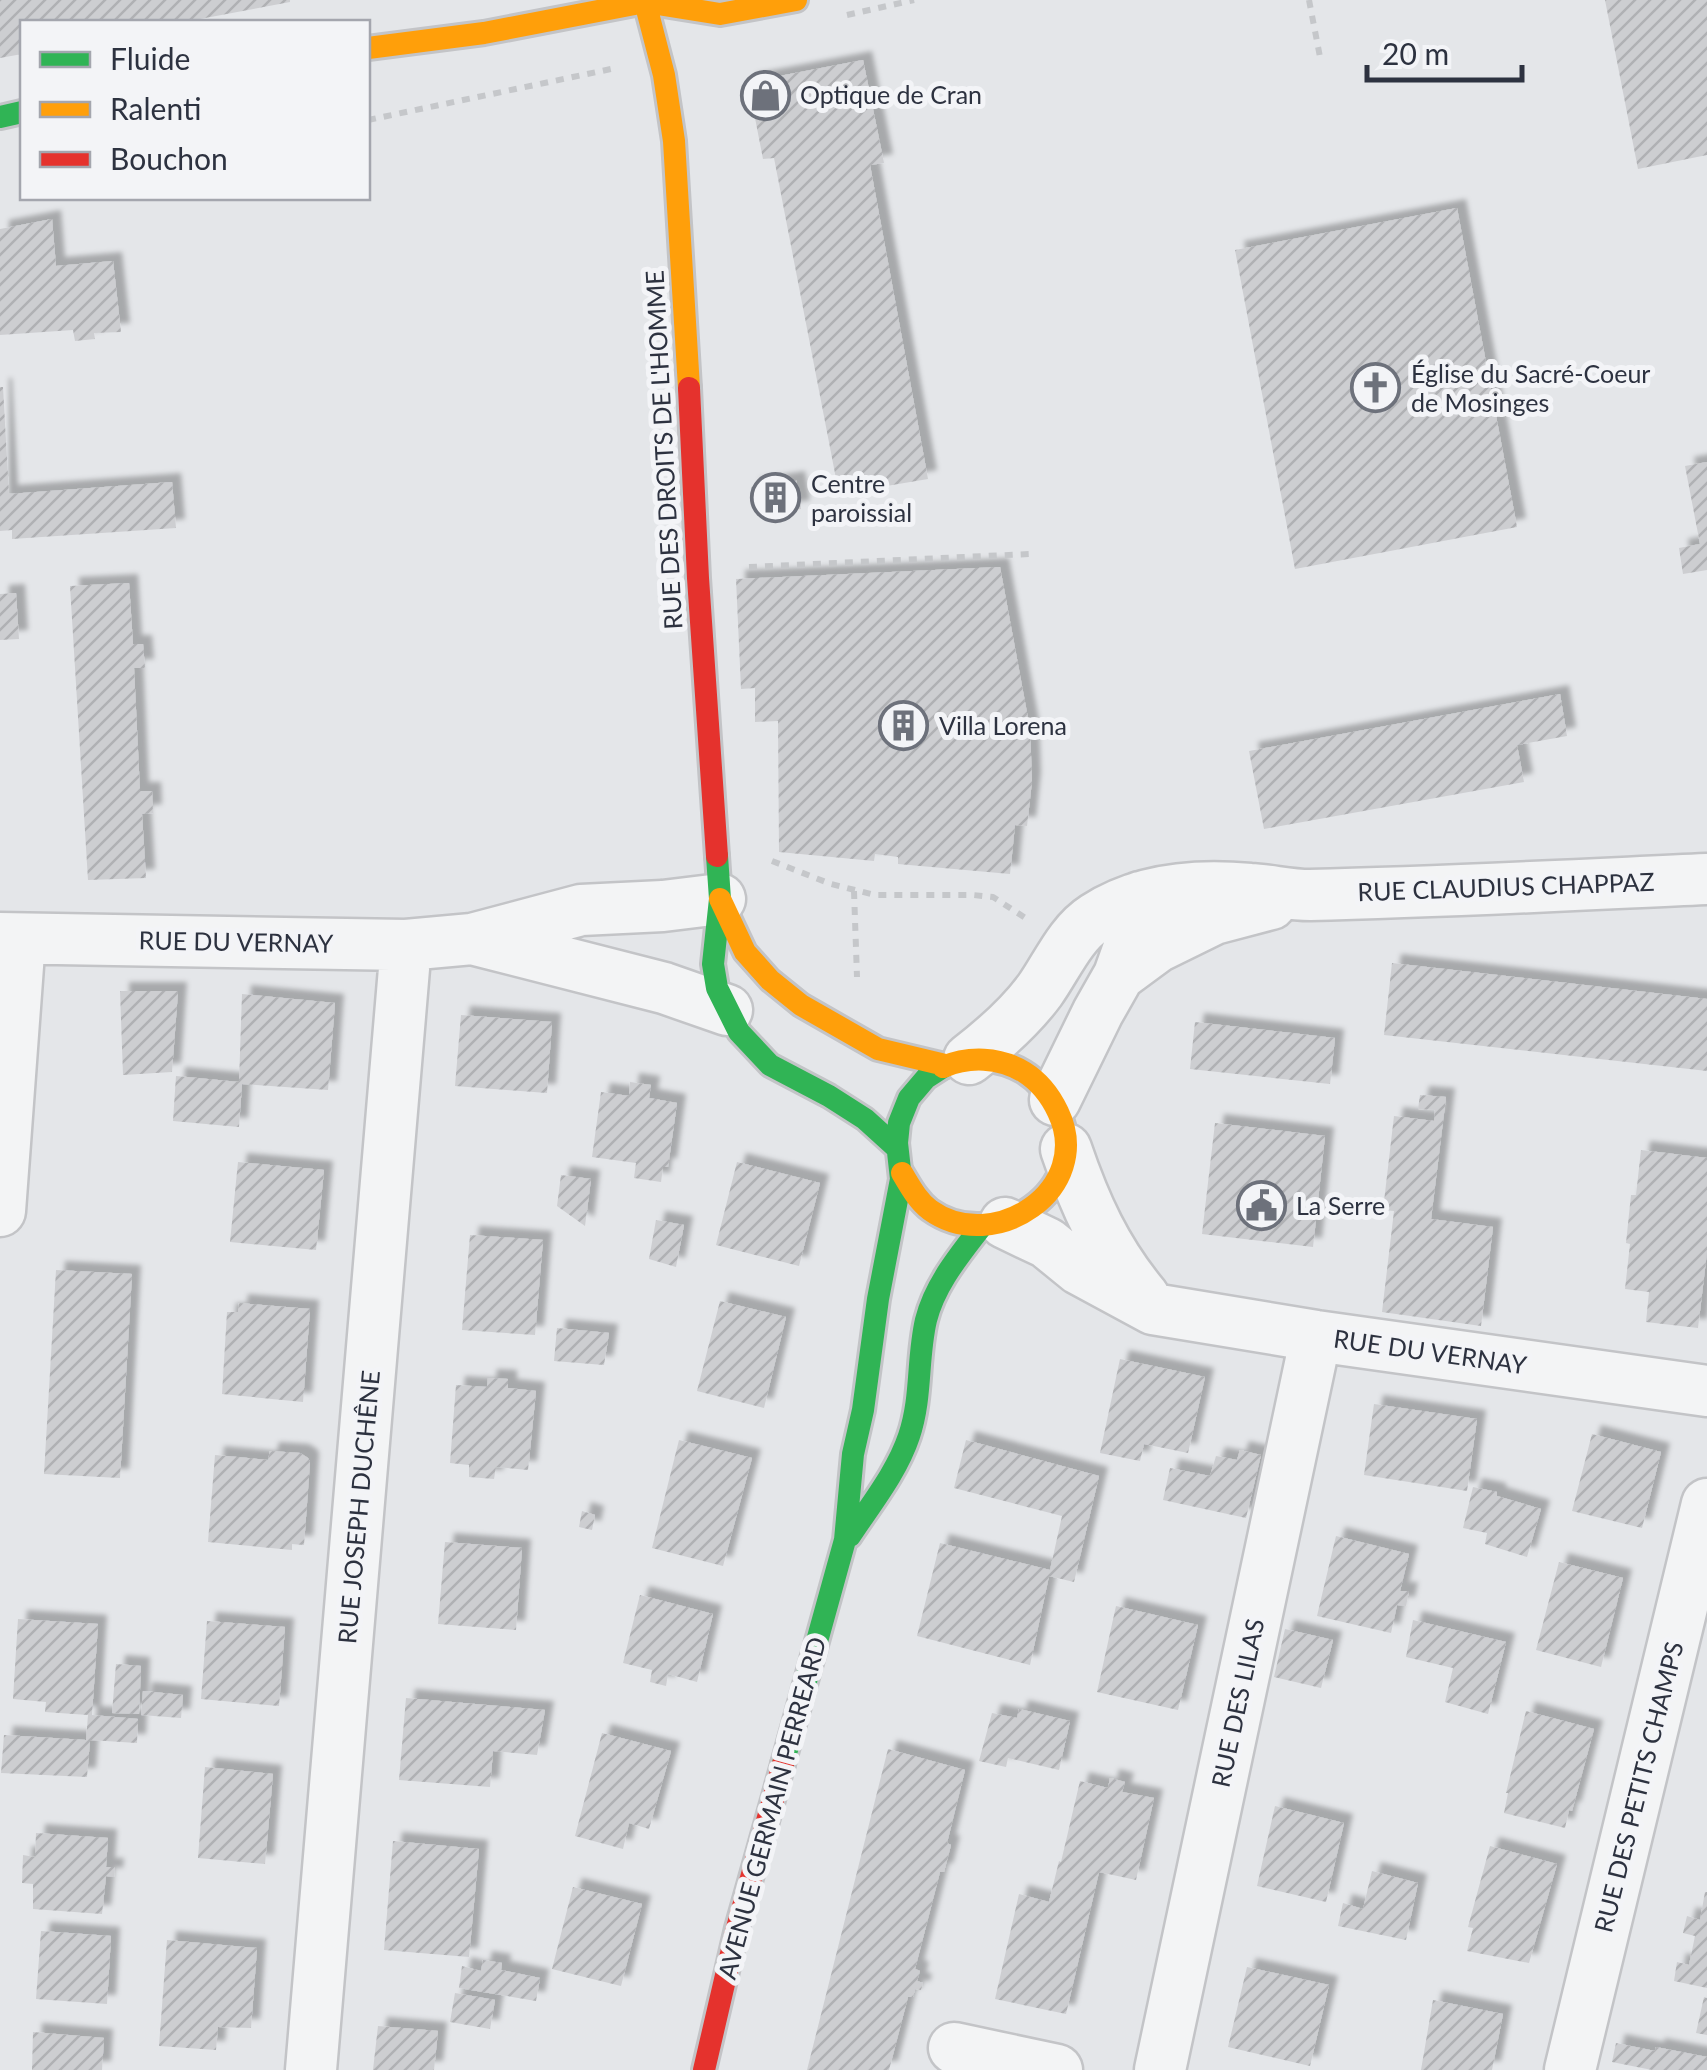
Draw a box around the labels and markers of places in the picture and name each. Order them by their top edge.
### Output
shop icon: Optique de Cran [739,69,791,121]
place label: Optique de Cran [800,79,982,109]
place label: Église du Sacré-Coeur de Mosinges [1411,358,1650,417]
church icon: Église du Sacré-Coeur de Mosinges [1350,362,1402,414]
place label: Centre paroissial [811,468,912,527]
building icon: Centre paroissial [750,472,802,524]
building icon: Villa Lorena [878,700,930,752]
place label: Villa Lorena [939,710,1067,740]
public building icon: La Serre [1235,1180,1287,1232]
place label: La Serre [1296,1190,1385,1220]

